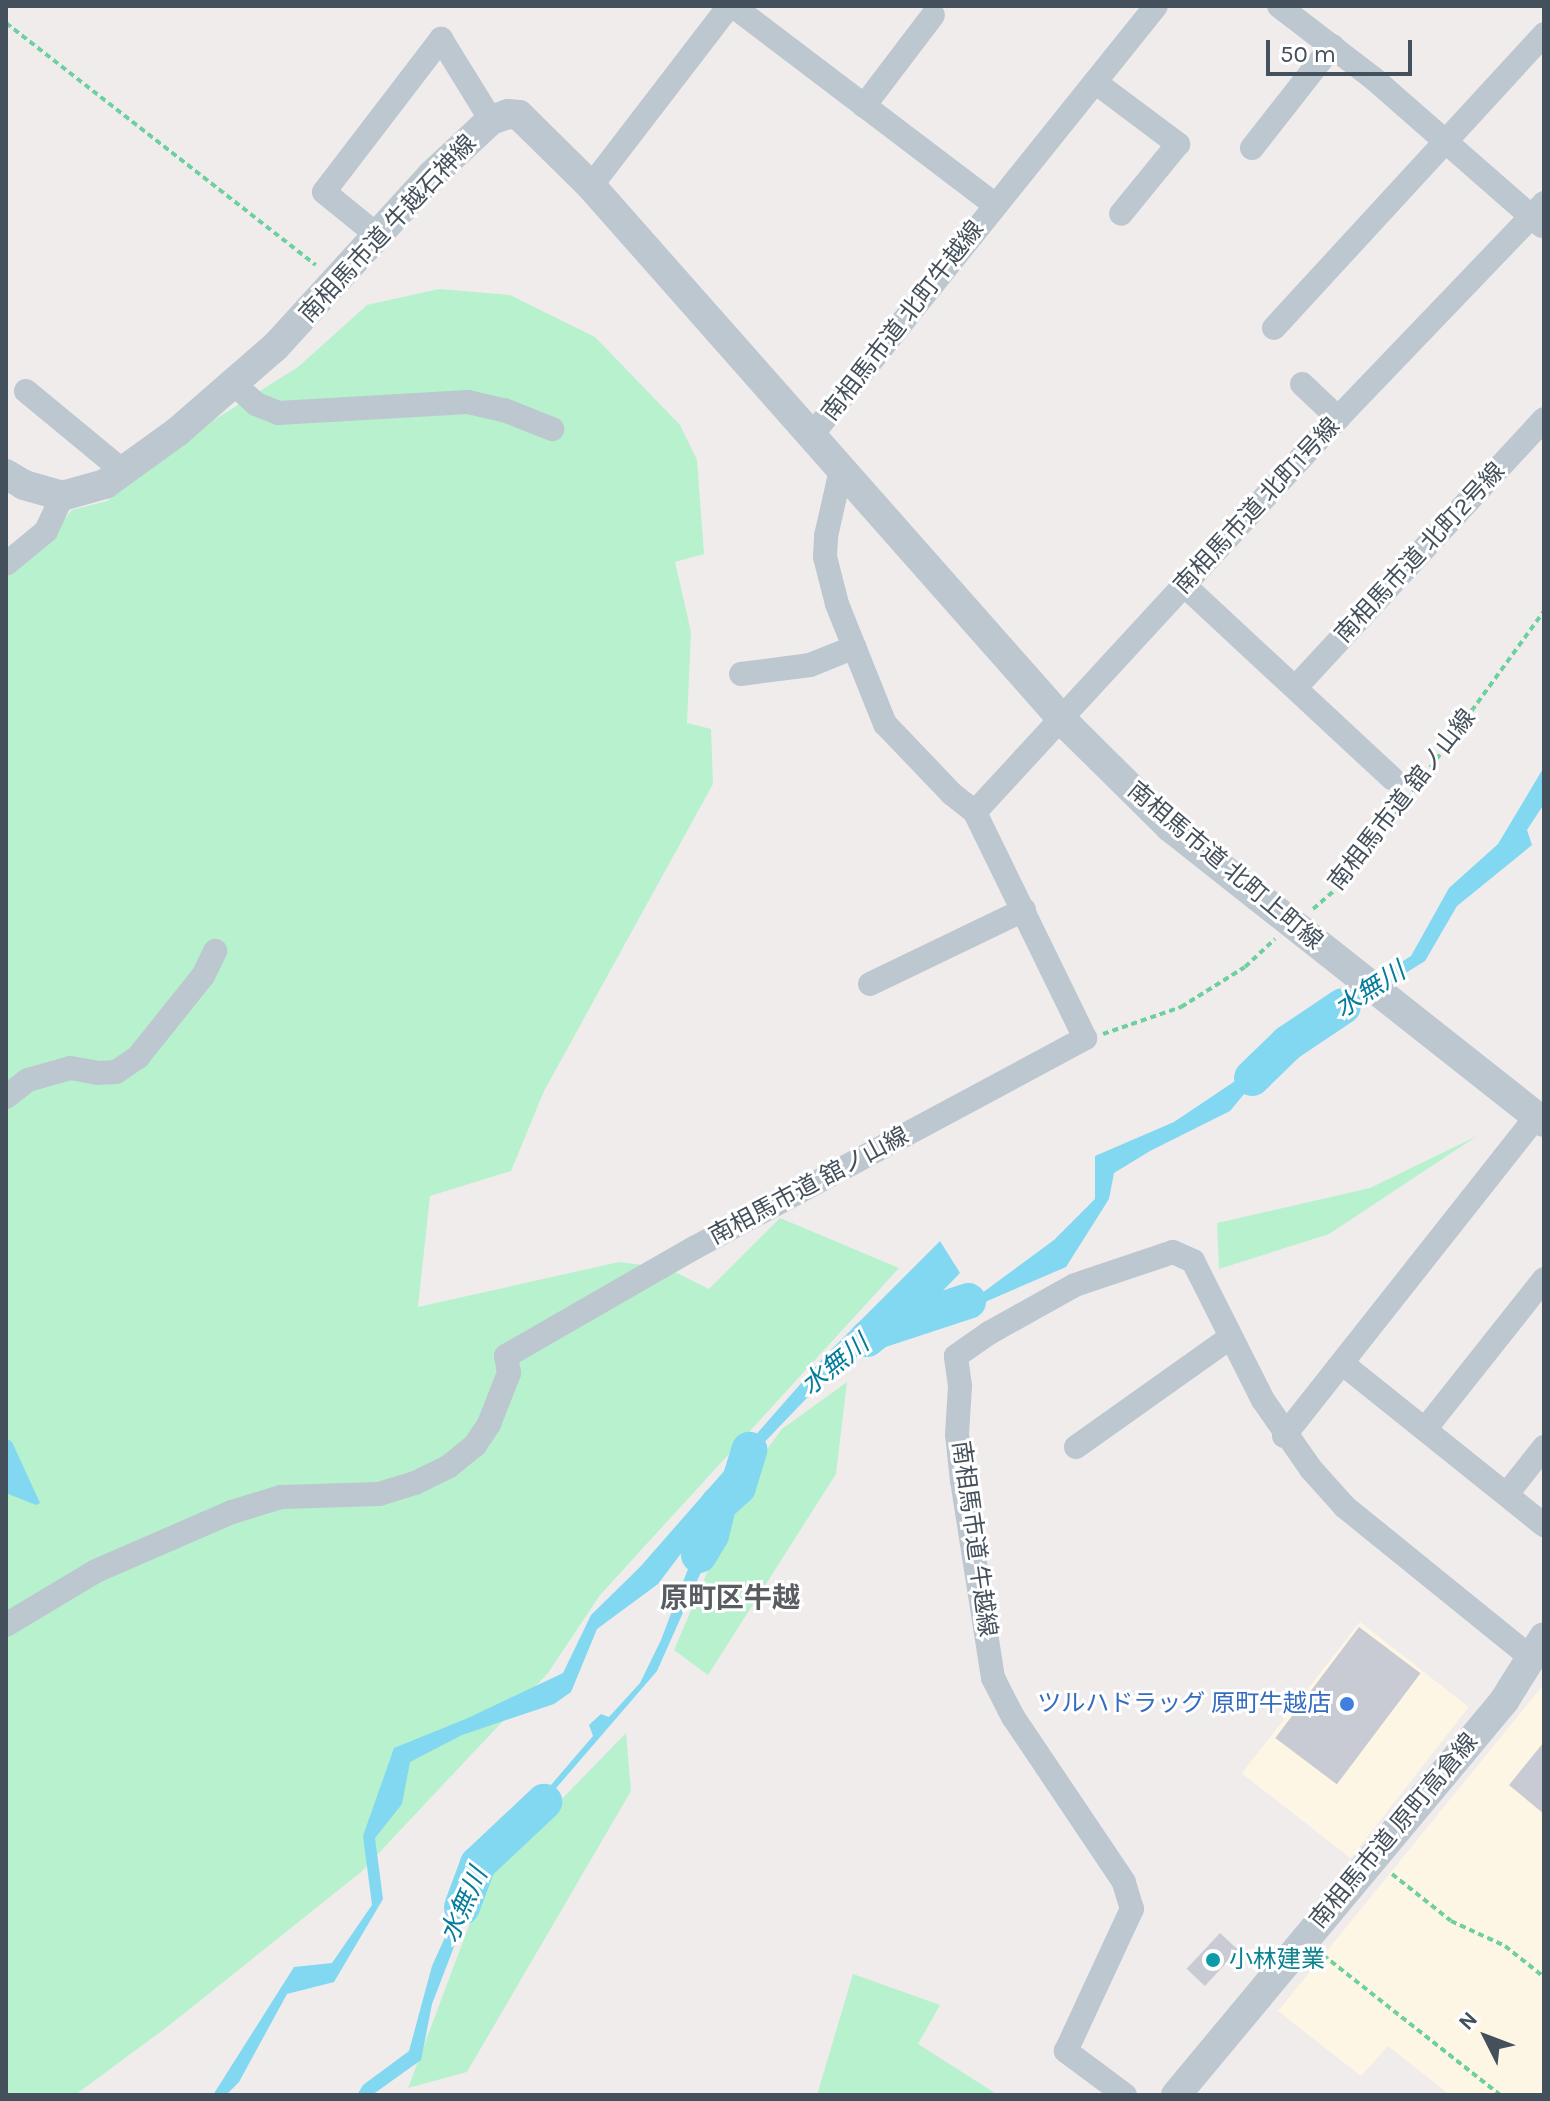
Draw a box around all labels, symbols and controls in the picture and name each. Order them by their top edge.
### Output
scale bar [1270,24,1416,74]
text: 50 m [1280,40,1336,68]
street label: 南相馬市道 牛越石神線 [294,129,482,329]
street label: 南相馬市道 北町牛越線 [816,215,990,427]
street label: 南相馬市道 北町1号線 [1168,412,1346,600]
street label: 南相馬市道 北町2号線 [1329,457,1511,649]
street label: 南相馬市道 舘ノ山線 [1322,704,1482,896]
street label: 南相馬市道 北町上町線 [1122,776,1328,956]
water label: 水無川 [1329,956,1411,1024]
street label: 南相馬市道 舘ノ山線 [704,1121,914,1251]
water label: 水無川 [795,1328,875,1402]
street label: 南相馬市道 牛越線 [946,1439,1002,1639]
district label: 原町区牛越 [660,1581,800,1615]
place label: ツルハドラッグ 原町牛越店 [1037,1690,1331,1718]
marker: ツルハドラッグ 原町牛越店 [1338,1695,1356,1713]
street label: 南相馬市道 原町高倉線 [1304,1728,1484,1934]
water label: 水無川 [434,1863,494,1947]
place label: 小林建業 [1229,1946,1325,1974]
marker: 小林建業 [1204,1951,1222,1969]
north arrow [1446,1997,1526,2077]
text: N [1453,2006,1483,2036]

